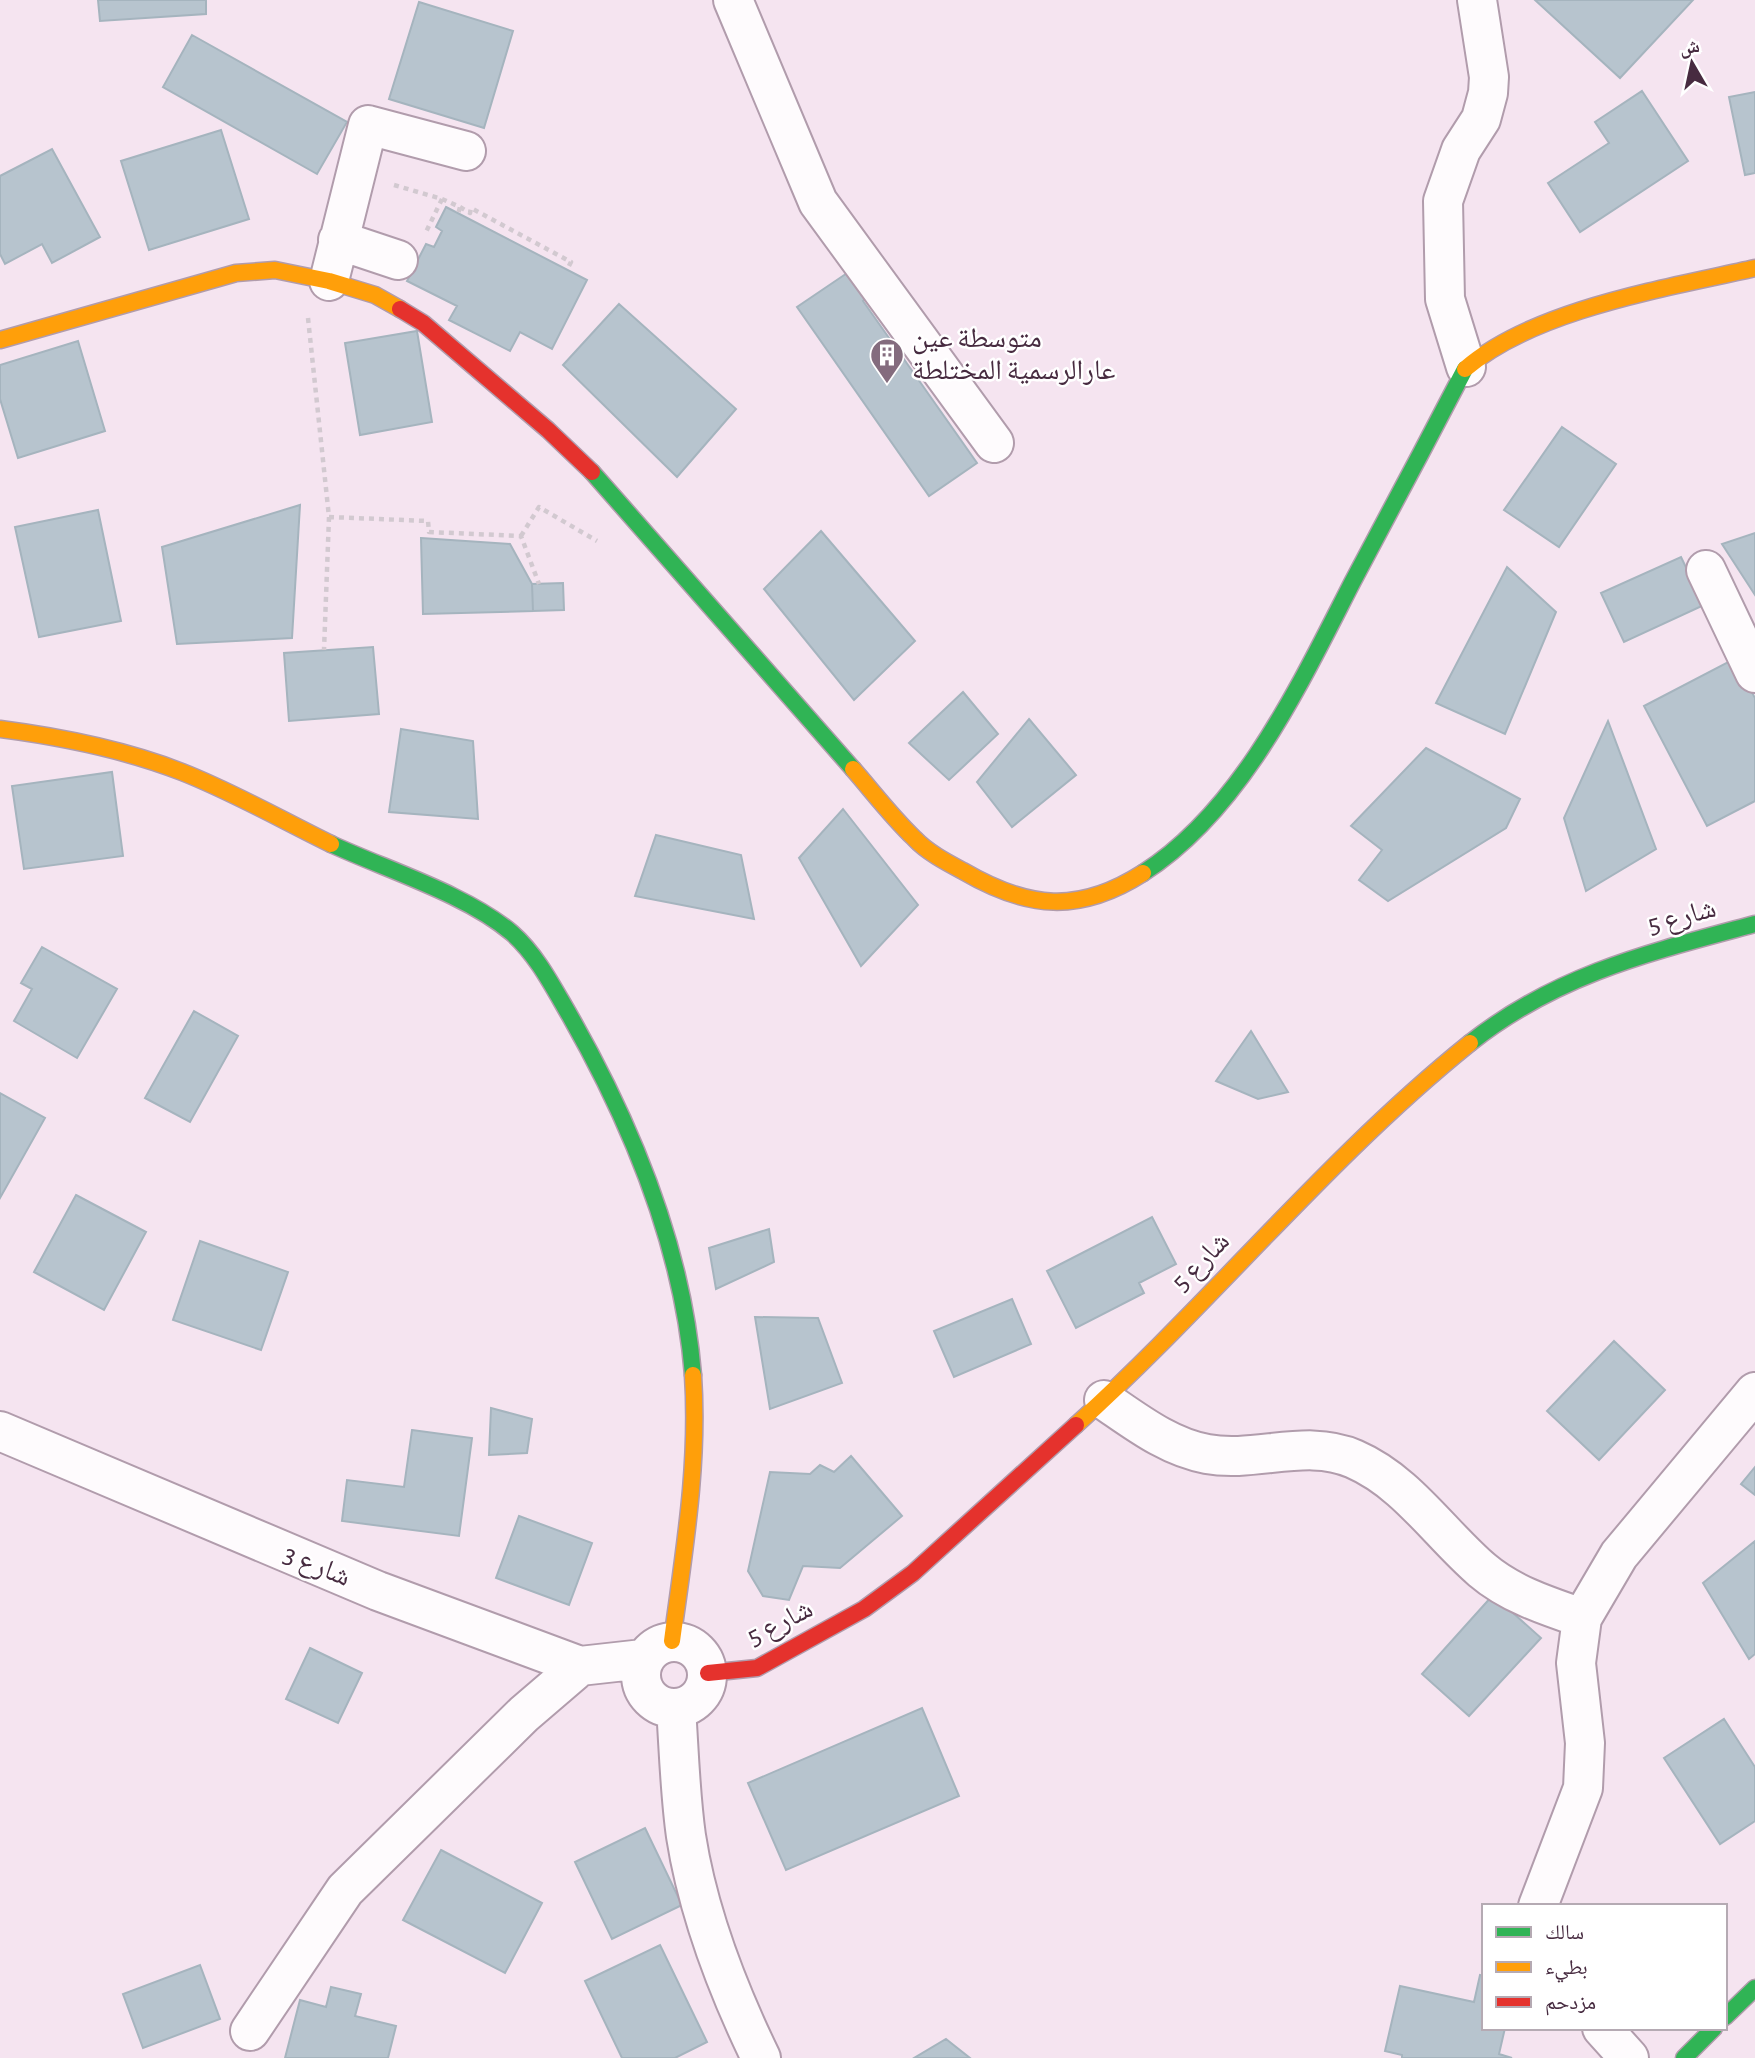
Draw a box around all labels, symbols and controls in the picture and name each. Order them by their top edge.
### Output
north arrow [1657,28,1727,98]
text: ش [1678,37,1701,60]
place label: متوسطة عين عارالرسمية المختلطة [912,325,1115,385]
building icon: متوسطة عين عارالرسمية المختلطة [868,336,906,385]
street label: شارع 5 [1645,894,1720,941]
street label: شارع 5 [1167,1227,1237,1298]
street label: شارع 3 [279,1540,354,1594]
street label: شارع 5 [743,1595,818,1653]
legend [1482,1904,1727,2030]
text: سالك [1545,1922,1584,1943]
text: بطيء [1545,1957,1588,1983]
text: مزدحم [1545,1992,1596,2016]

